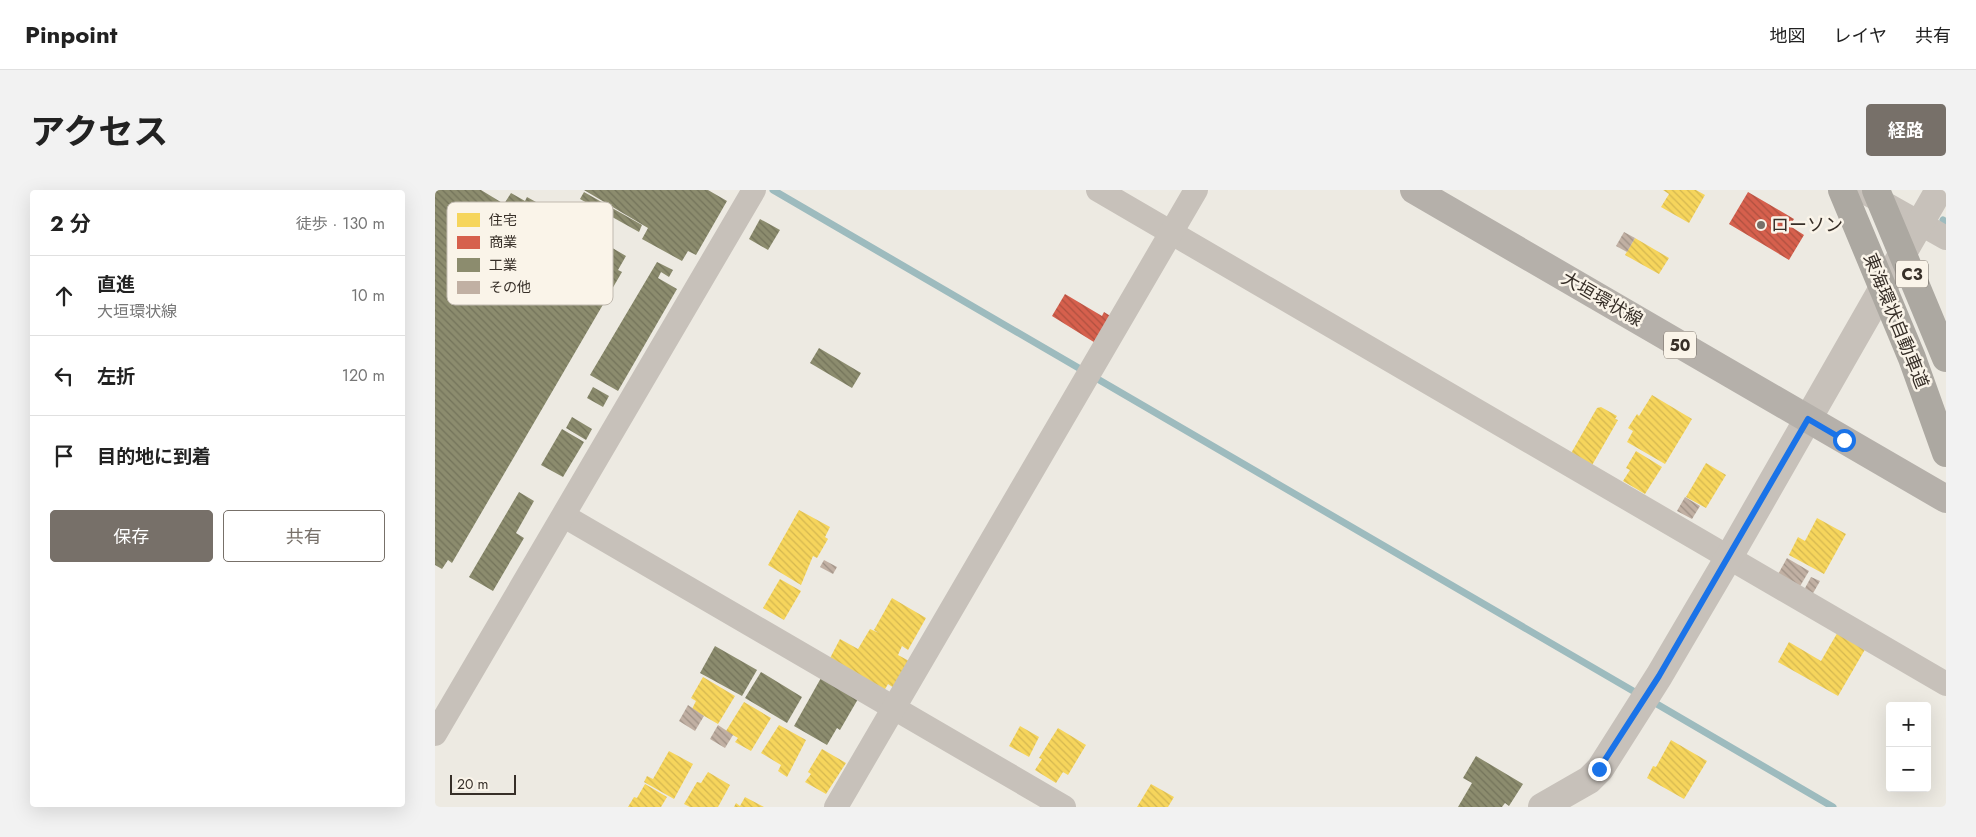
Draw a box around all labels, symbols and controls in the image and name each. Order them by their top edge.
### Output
text: Pinpoint [25,17,117,52]
text: 地図 [1770,23,1806,49]
text: レイヤ [1834,23,1887,49]
text: 共有 [1915,23,1951,49]
button: 経路 [1866,104,1946,156]
text: アクセス [30,107,168,157]
legend [447,202,613,305]
text: 2 分 [50,209,91,239]
text: 住宅 [489,210,517,230]
text: 徒歩 · 130 m [296,212,385,235]
place label: ローソン [1771,212,1843,238]
marker: ローソン [1755,219,1767,231]
text: 商業 [489,232,517,252]
street label: 東海環状自動車道 [1857,249,1935,393]
text: 工業 [489,255,517,275]
road number: C3 [1896,260,1928,288]
street label: 大垣環状線 [1557,265,1647,333]
text: 直進 [97,271,135,298]
text: その他 [489,277,531,297]
icon: ahead [50,282,78,310]
text: 10 m [351,284,385,307]
text: 大垣環状線 [97,300,177,323]
road number: 50 [1664,332,1696,358]
icon: left [50,362,78,390]
text: 左折 [97,363,135,390]
text: 120 m [342,364,385,387]
route start [1833,429,1856,452]
icon: arrive [50,442,78,470]
text: 目的地に到着 [97,443,211,470]
button: 保存 [50,510,213,562]
button: 共有 [223,510,385,562]
map controls [1886,702,1931,792]
button: + [1886,702,1931,747]
button: − [1886,747,1931,792]
route end [1588,758,1611,781]
scale bar [450,772,516,795]
text: 20 m [457,774,489,794]

